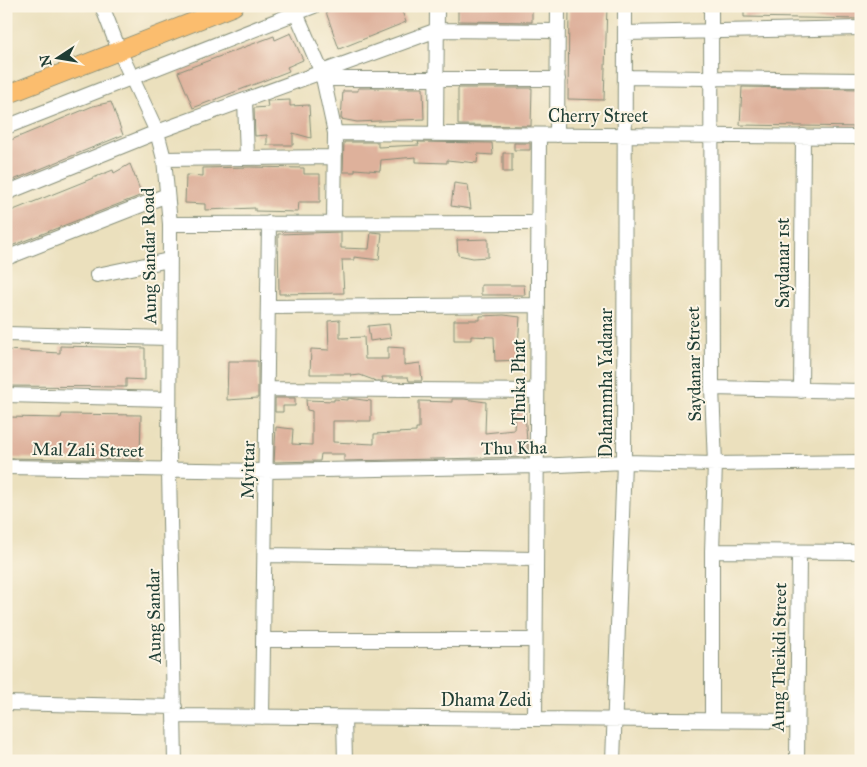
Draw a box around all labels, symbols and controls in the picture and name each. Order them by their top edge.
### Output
north arrow [32,32,82,82]
text: N [36,53,55,68]
street label: Cherry Street [548,105,649,127]
street label: Aung Sandar Road [137,187,162,326]
street label: Saydanar 1st [772,217,794,308]
street label: Saydanar Street [682,306,706,422]
street label: Dahammha Yadanar [595,308,617,458]
street label: Thuka Phat [508,338,530,425]
street label: Thu Kha [481,436,548,460]
street label: Mal Zali Street [32,438,145,462]
street label: Myittar [236,440,260,499]
street label: Aung Sandar [142,568,167,664]
street label: Aung Theikdi Street [767,582,792,733]
street label: Dhama Zedi [440,689,532,711]

